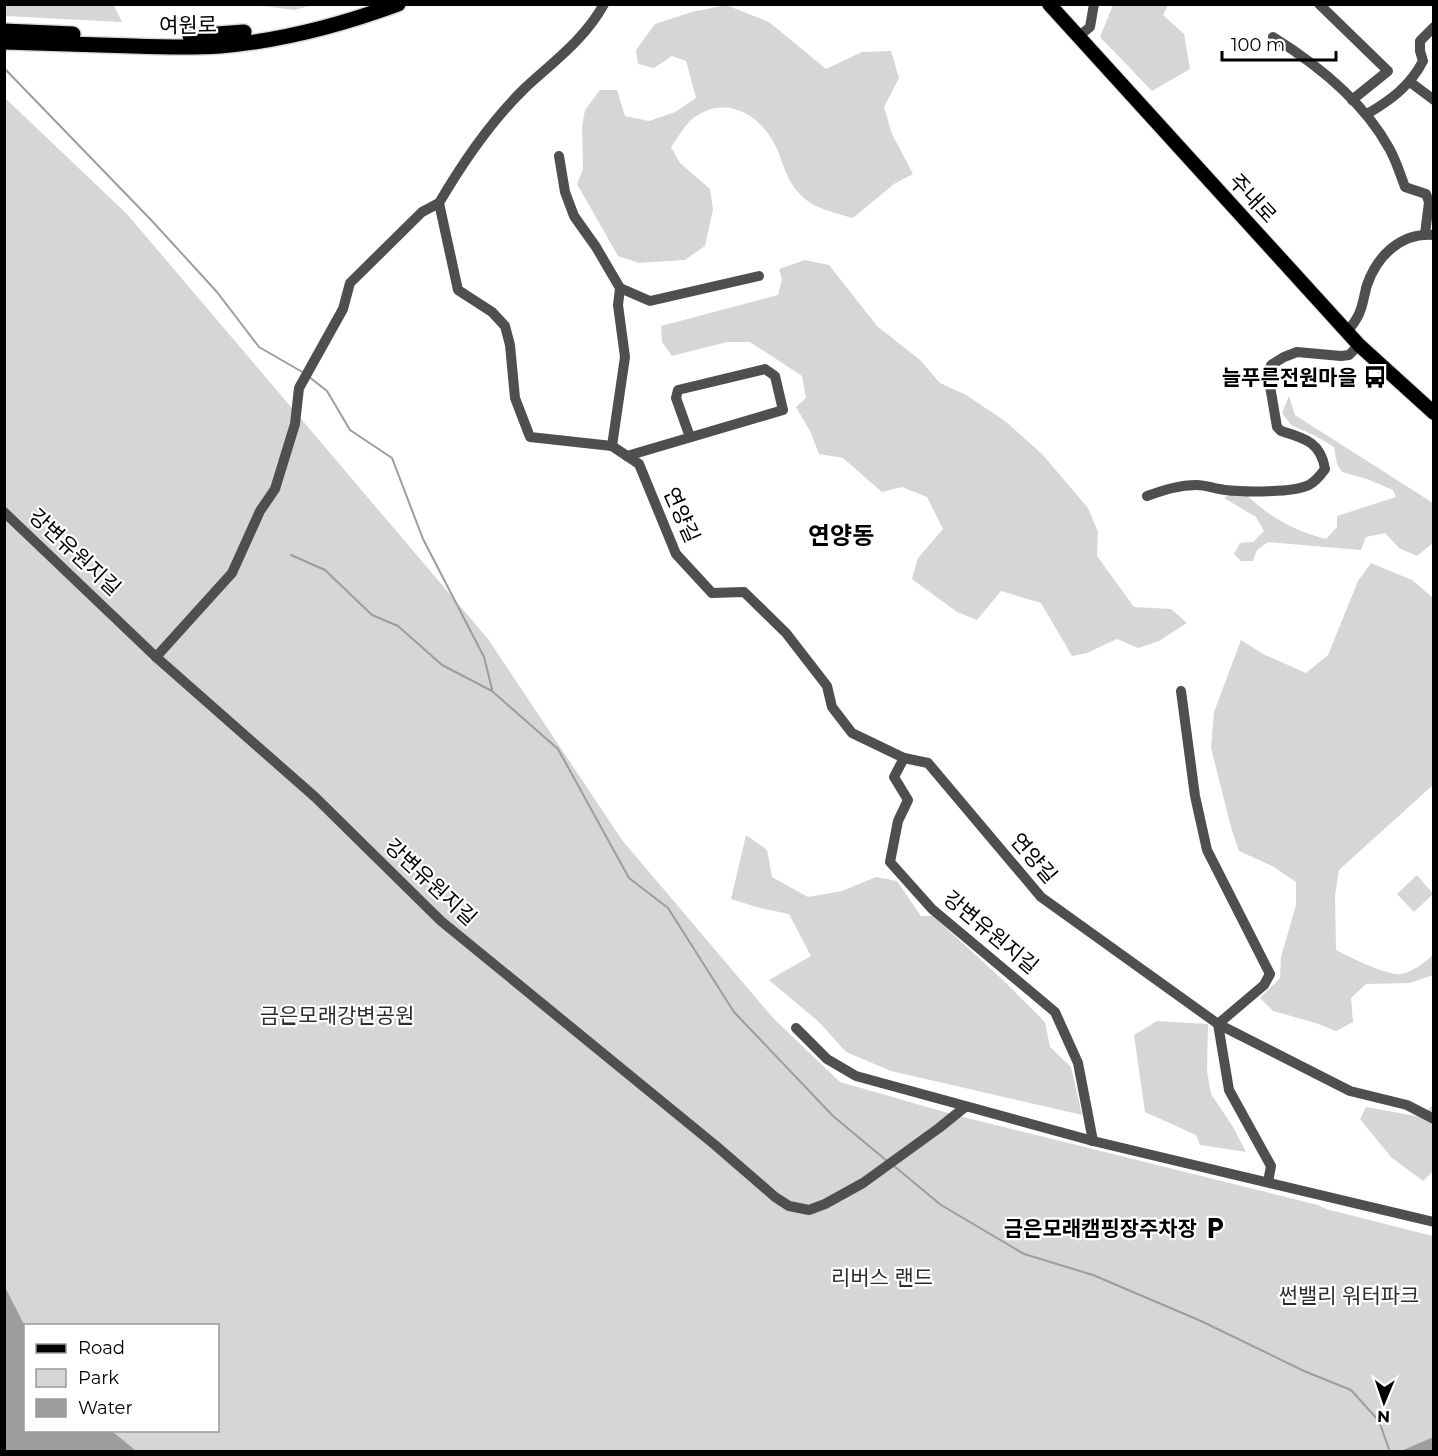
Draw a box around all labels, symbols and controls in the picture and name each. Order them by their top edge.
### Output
street label: 여원로 [159,12,217,38]
scale bar [1222,24,1336,62]
text: 100 m [1231,34,1285,56]
street label: 주내로 [1224,168,1282,228]
bus stop icon: 늘푸른전원마을 [1362,364,1388,390]
place label: 늘푸른전원마을 [1222,365,1357,390]
street label: 연양길 [659,483,705,547]
street label: 강변유원지길 [24,503,126,601]
district label: 연양동 [808,521,874,550]
street label: 연양길 [1006,828,1062,888]
street label: 강변유원지길 [380,833,482,931]
street label: 강변유원지길 [939,885,1043,979]
park label: 금은모래강변공원 [260,1003,414,1028]
parking icon: 금은모래캠핑장주차장 [1202,1215,1228,1241]
place label: 금은모래캠핑장주차장 [1004,1216,1197,1241]
park label: 리버스 랜드 [831,1265,933,1290]
park label: 썬밸리 워터파크 [1279,1283,1419,1308]
legend [24,1324,219,1432]
text: Road [78,1337,125,1359]
text: Park [78,1367,119,1389]
north arrow [1354,1372,1414,1432]
text: Water [78,1397,133,1419]
text: N [1377,1407,1390,1426]

